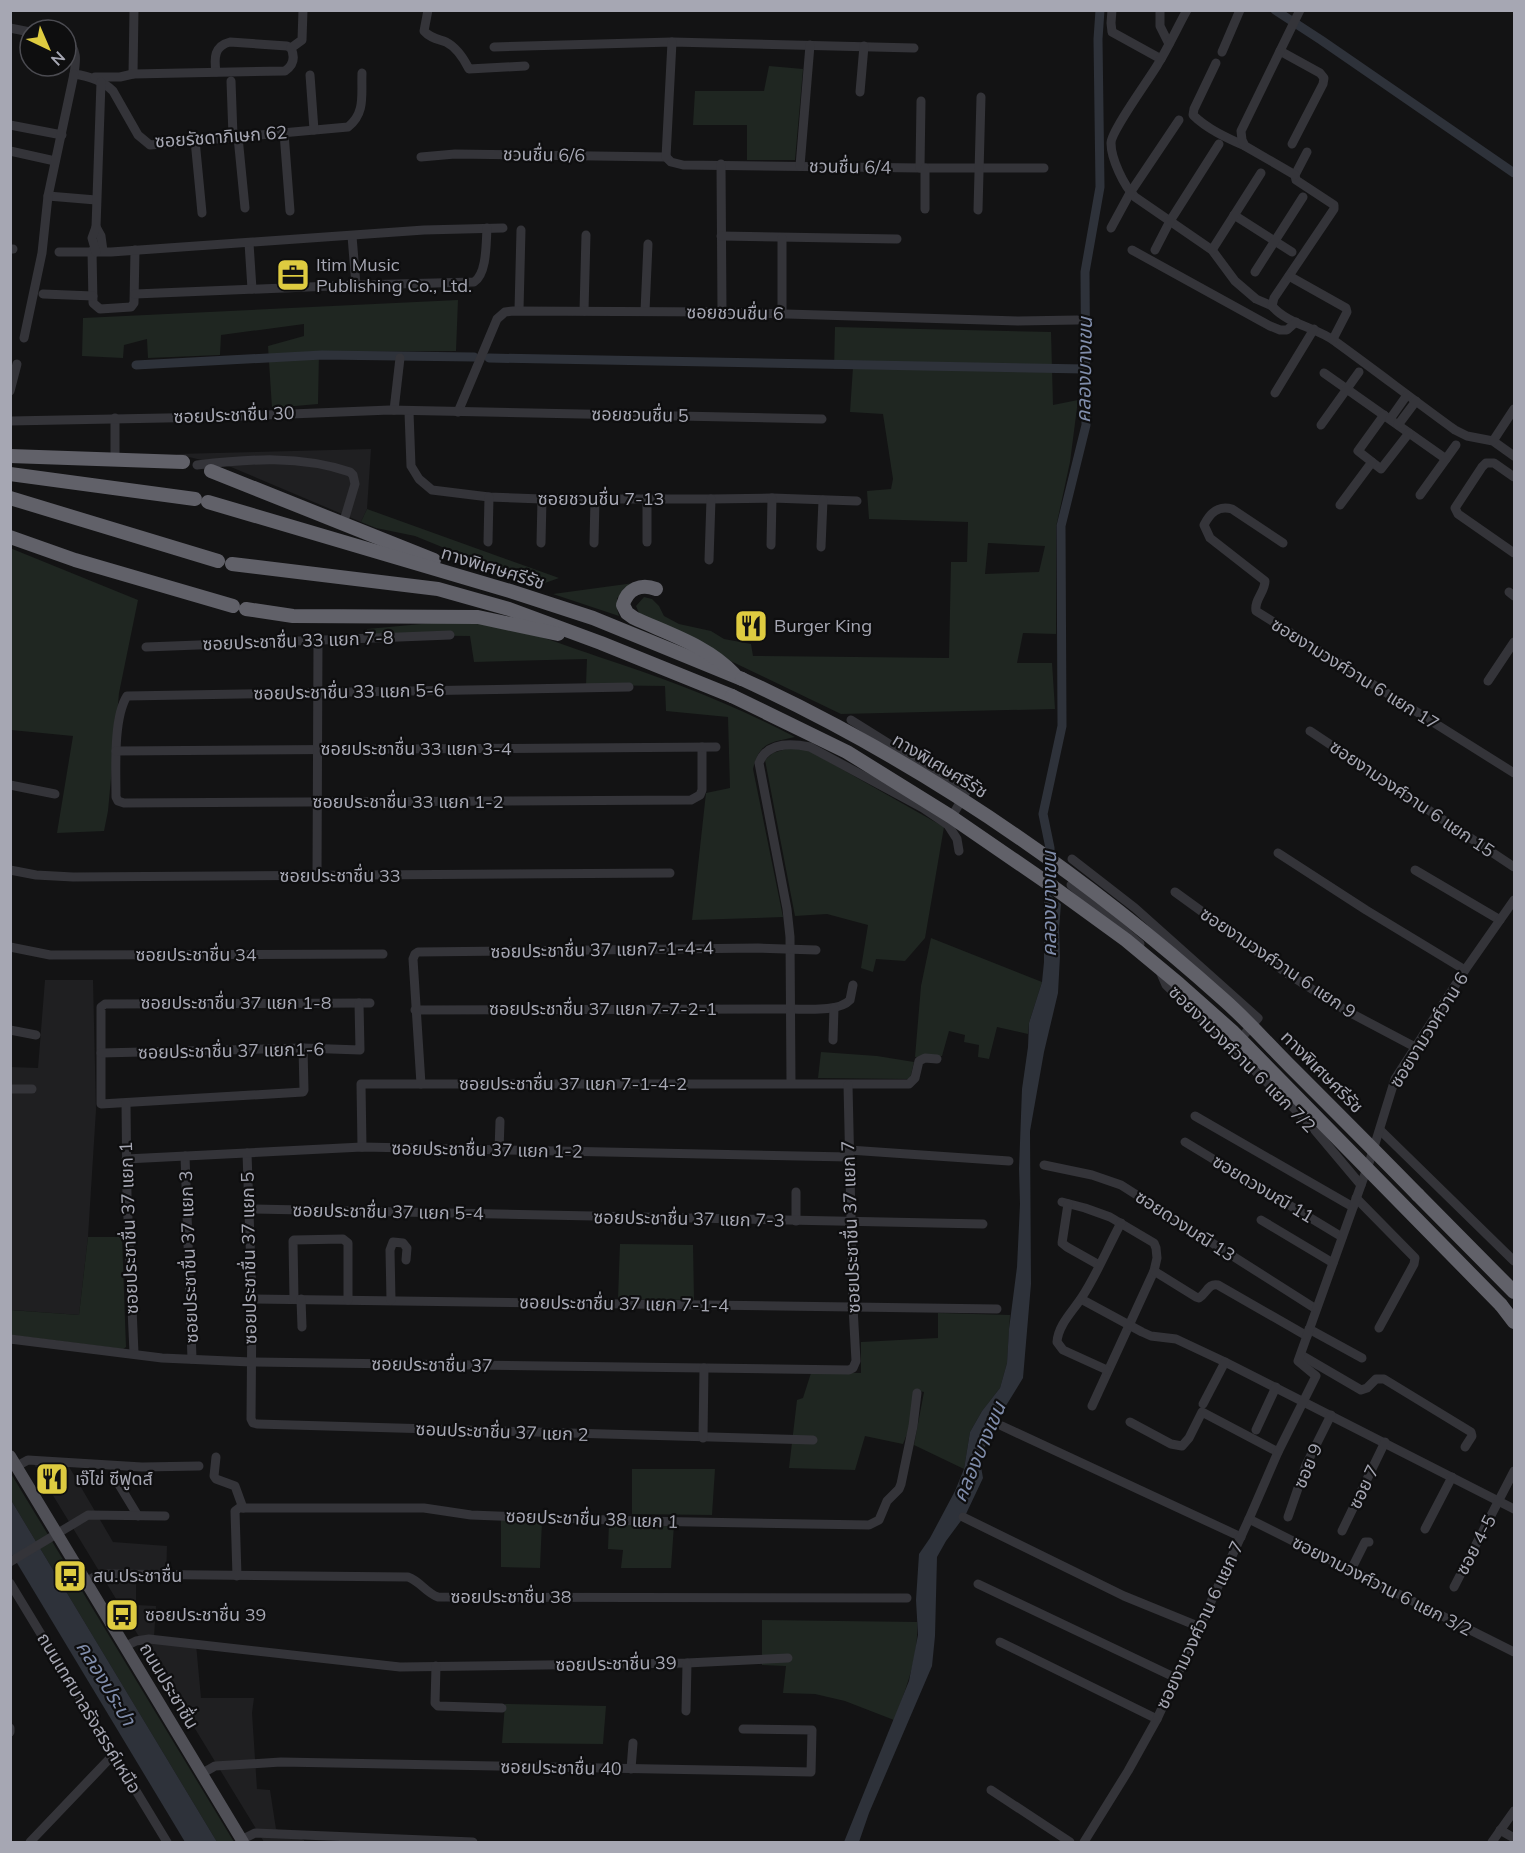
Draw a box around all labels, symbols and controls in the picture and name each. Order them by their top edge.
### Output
north arrow [18,18,78,78]
text: N [47,47,70,70]
street label: ซอยรัชดาภิเษก 62 [154,120,288,153]
street label: ชวนชื่น 6/6 [503,141,585,167]
street label: ชวนชื่น 6/4 [809,153,892,179]
place label: Itim Music Publishing Co., Ltd. [316,253,472,297]
office icon: Itim Music Publishing Co., Ltd. [275,257,311,293]
street label: ซอยชวนชื่น 6 [686,299,784,325]
water label: คลองบางเขน [1070,315,1097,423]
street label: ซอยประชาชื่น 30 [173,400,295,428]
street label: ซอยชวนชื่น 5 [591,401,689,427]
street label: ซอยชวนชื่น 7-13 [538,486,664,510]
street label: ทางพิเศษศรีรัช [439,541,548,594]
restaurant icon: Burger King [733,608,769,644]
street label: ซอยงามวงศ์วาน 6 แยก 17 [1267,612,1444,735]
place label: Burger King [774,614,872,637]
street label: ซอยประชาชื่น 33 แยก 7-8 [202,625,394,655]
street label: ซอยประชาชื่น 33 แยก 5-6 [253,677,445,705]
street label: ทางพิเศษศรีรัช [888,728,992,803]
street label: ซอยงามวงศ์วาน 6 แยก 15 [1326,735,1499,862]
street label: ซอยประชาชื่น 33 แยก 3-4 [320,736,512,760]
street label: ซอยประชาชื่น 33 แยก 1-2 [312,789,504,813]
water label: คลองบางเขน [1036,849,1061,957]
street label: ซอยประชาชื่น 33 [279,863,401,887]
street label: ซอยงามวงศ์วาน 6 แยก 9 [1196,902,1361,1023]
street label: ซอยประชาชื่น 37 แยก7-1-4-4 [490,935,714,963]
street label: ซอยประชาชื่น 34 [135,942,257,966]
street label: ซอยงามวงศ์วาน 6 [1384,968,1473,1092]
street label: ซอยงามวงศ์วาน 6 แยก 7/2 [1164,980,1321,1137]
street label: ซอยประชาชื่น 37 แยก 1-8 [140,990,332,1014]
street label: ซอยประชาชื่น 37 แยก 7-7-2-1 [489,996,717,1020]
street label: ทางพิเศษศรีรัช [1276,1026,1368,1118]
street label: ซอยประชาชื่น 37 แยก1-6 [138,1036,324,1064]
street label: ซอยประชาชื่น 37 แยก 7-1-4-2 [459,1071,687,1095]
street label: ซอยประชาชื่น 37 แยก 1-2 [391,1135,583,1163]
street label: ซอยประชาชื่น 37 แยก 7 [835,1140,865,1314]
street label: ซอยประชาชื่น 37 แยก 1 [113,1141,143,1315]
street label: ซอยดวงมณี 11 [1208,1149,1318,1228]
street label: ซอยประชาชื่น 37 แยก 3 [173,1170,203,1344]
street label: ซอยประชาชื่น 37 แยก 5 [235,1171,262,1345]
street label: ซอยดวงมณี 13 [1131,1185,1239,1266]
street label: ซอยประชาชื่น 37 แยก 5-4 [292,1197,484,1225]
street label: ซอยประชาชื่น 37 แยก 7-3 [593,1204,785,1232]
street label: ซอยประชาชื่น 37 แยก 7-1-4 [519,1289,729,1317]
street label: ซอยประชาชื่น 37 [371,1351,493,1377]
water label: คลองบางเขน [946,1397,1011,1505]
street label: ซอนประชาชื่น 37 แยก 2 [415,1416,589,1446]
street label: ซอย 9 [1288,1440,1327,1492]
restaurant icon: เจ๊ไข่ ซีฟูดส์ [34,1461,70,1497]
street label: ซอย 7 [1343,1461,1384,1513]
place label: เจ๊ไข่ ซีฟูดส์ [75,1467,153,1491]
street label: ซอยประชาชื่น 38 แยก 1 [505,1503,679,1533]
street label: ซอย 4-5 [1450,1510,1501,1579]
street label: ซอยงามวงศ์วาน 6 แยก 3/2 [1288,1530,1476,1641]
street label: ซอยงามวงศ์วาน 6 แยก 7 [1150,1537,1249,1713]
bus stop icon: สน.ประชาชื่น [52,1558,88,1594]
place label: สน.ประชาชื่น [93,1563,182,1587]
street label: ซอยประชาชื่น 38 [450,1584,572,1608]
bus stop icon: ซอยประชาชื่น 39 [104,1597,140,1633]
place label: ซอยประชาชื่น 39 [145,1602,266,1626]
street label: ถนนเทศบาลรังสรรค์เหนือ [32,1628,147,1797]
water label: คลองประปา [71,1636,142,1731]
street label: ถนนประชาชื่น [135,1638,205,1733]
street label: ซอยประชาชื่น 39 [555,1650,677,1676]
street label: ซอยประชาชื่น 40 [500,1754,622,1780]

